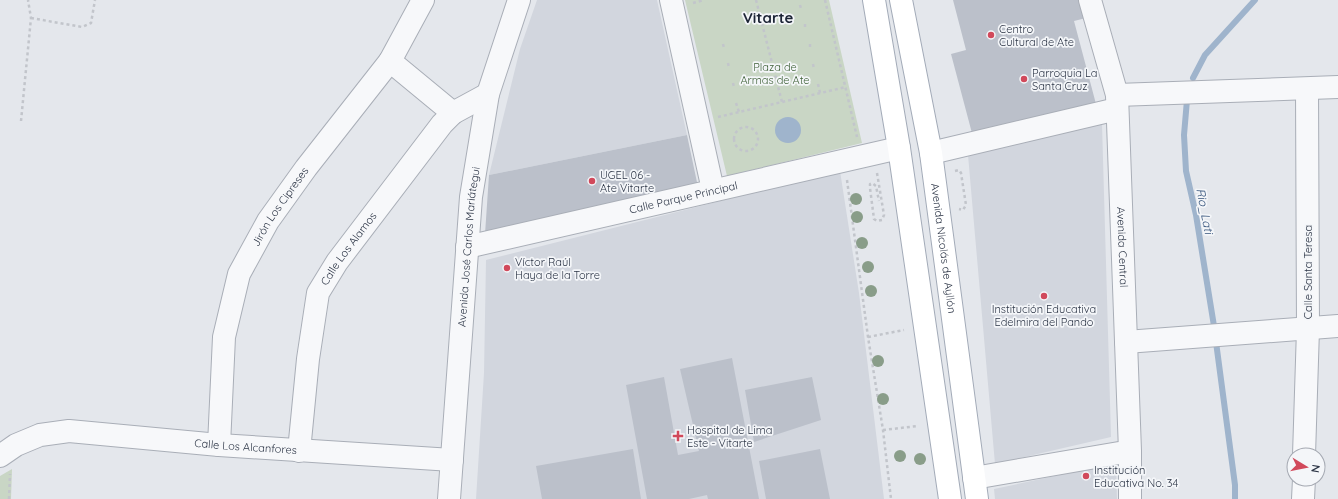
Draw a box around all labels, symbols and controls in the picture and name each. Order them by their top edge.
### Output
district label: Vitarte [743,8,793,27]
place label: Centro Cultural de Ate [999,22,1074,49]
marker: Centro Cultural de Ate [986,30,996,40]
park label: Plaza de Armas de Ate [740,60,810,87]
place label: Parroquia La Santa Cruz [1032,66,1098,93]
marker: Parroquia La Santa Cruz [1019,74,1029,84]
street label: Jirón Los Cipreses [249,164,312,249]
street label: Avenida José Carlos Mariátegui [455,166,483,327]
place label: UGEL 06 - Ate Vitarte [600,168,654,195]
marker: UGEL 06 - Ate Vitarte [587,176,597,186]
street label: Calle Parque Principal [628,178,739,217]
street label: Avenida Nicolás de Ayllón [928,182,959,314]
water label: Rio_Lati [1193,187,1217,236]
street label: Avenida Central [1114,207,1131,288]
street label: Calle Los Alamos [317,209,379,288]
street label: Calle Santa Teresa [1301,225,1315,319]
place label: Víctor Raúl Haya de la Torre [515,255,600,282]
marker: Víctor Raúl Haya de la Torre [502,263,512,273]
marker: Institución Educativa Edelmira del Pando [1039,291,1049,301]
place label: Institución Educativa Edelmira del Pando [992,302,1096,329]
place label: Hospital de Lima Este - Vitarte [687,423,772,450]
marker: Hospital de Lima Este - Vitarte [672,430,684,442]
street label: Calle Los Alcanfores [194,436,297,457]
north arrow [1286,447,1326,487]
place label: Institución Educativa No. 34 [1094,463,1179,490]
text: N [1308,464,1323,474]
marker: Institución Educativa No. 34 [1081,471,1091,481]

